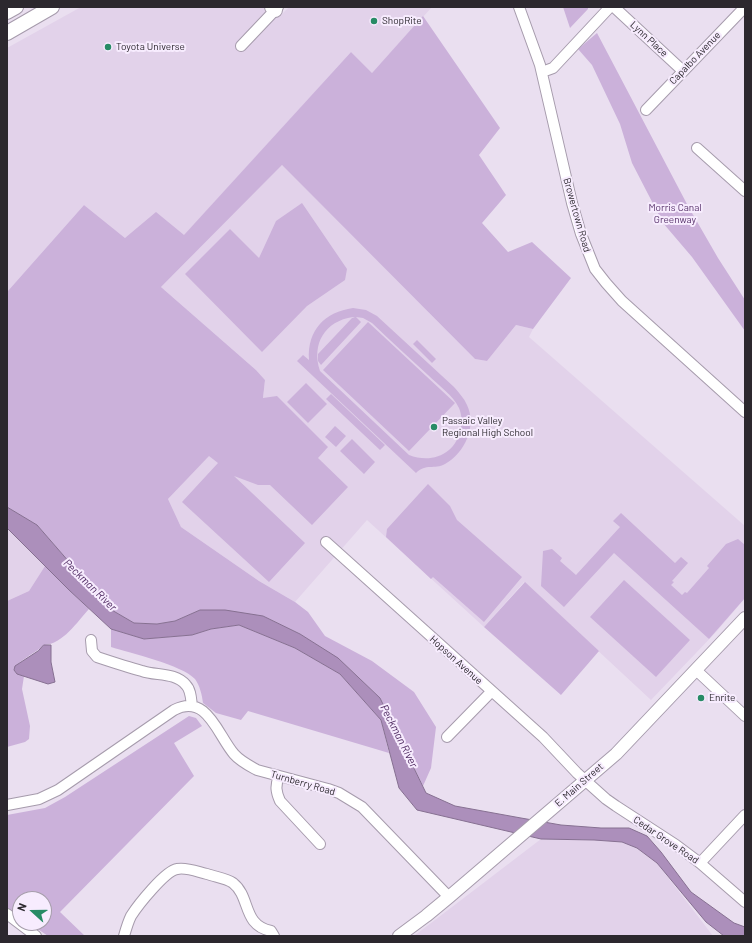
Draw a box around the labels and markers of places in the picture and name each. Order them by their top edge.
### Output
place label: ShopRite [382,15,422,27]
marker: ShopRite [369,16,379,26]
place label: Toyota Universe [116,41,185,53]
marker: Toyota Universe [103,42,113,52]
place label: Passaic Valley Regional High School [442,415,533,438]
marker: Passaic Valley Regional High School [429,422,439,432]
place label: Enrite [709,692,735,704]
marker: Enrite [696,693,706,703]

